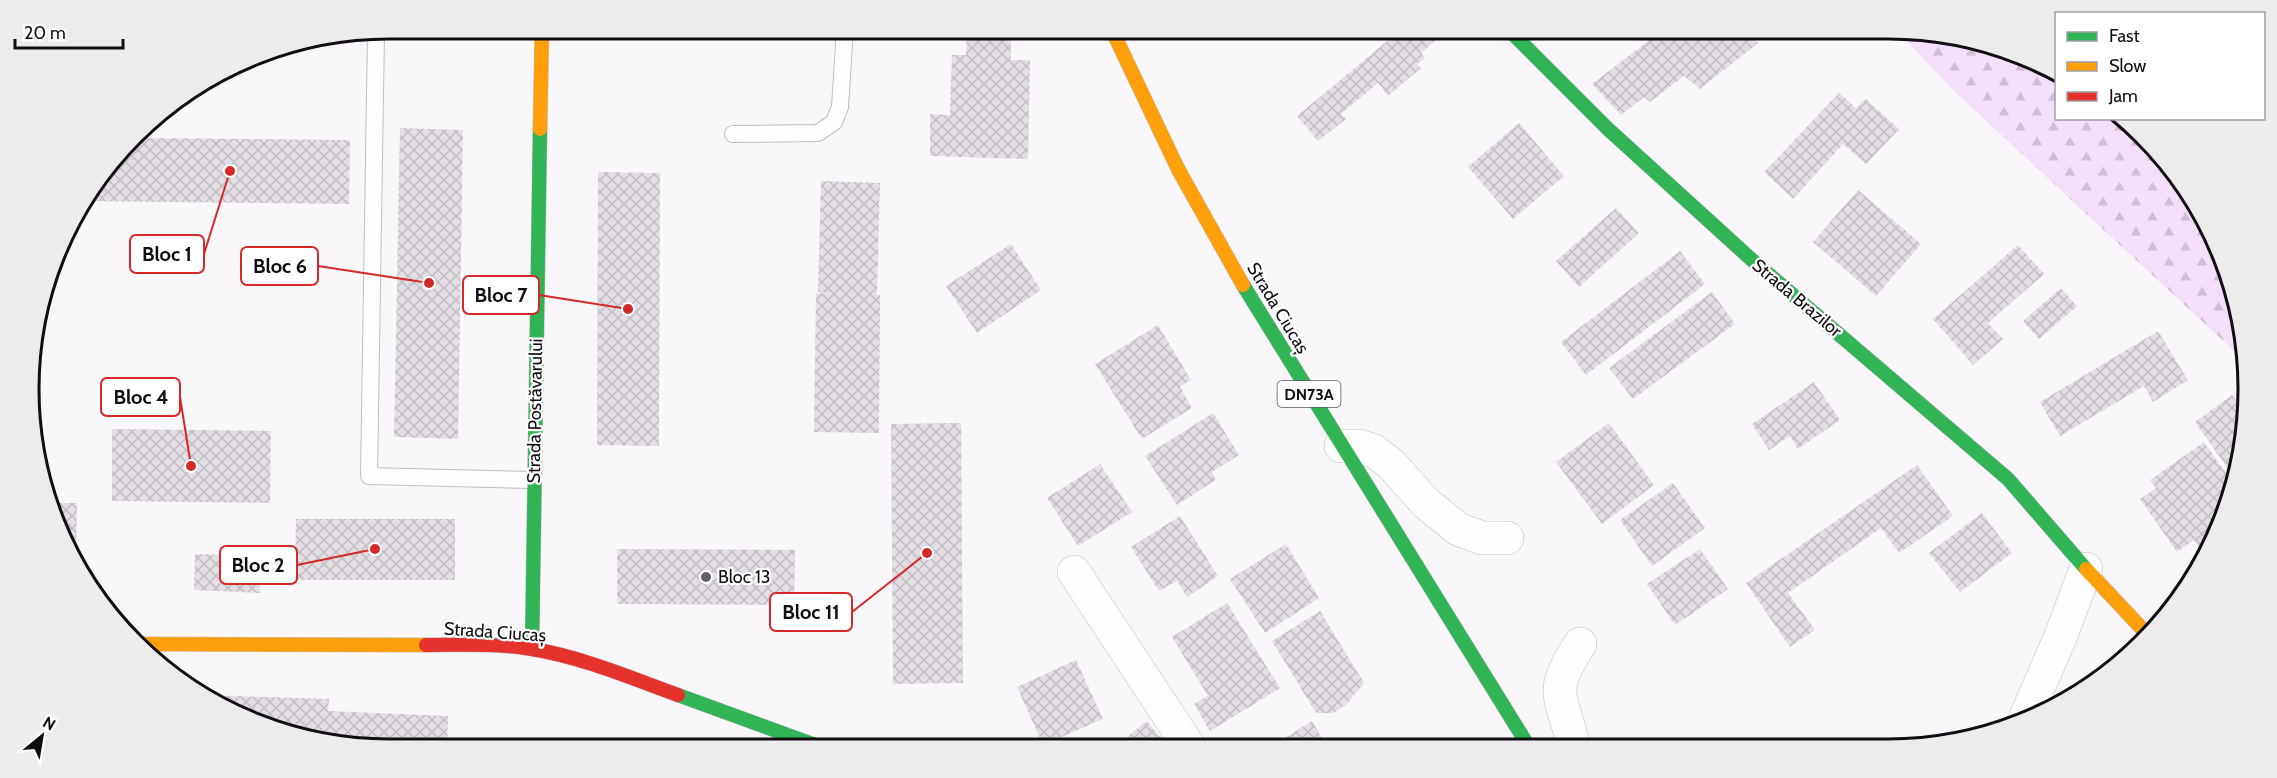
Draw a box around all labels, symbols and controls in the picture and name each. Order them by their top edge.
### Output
scale bar [15,12,123,50]
legend [2055,12,2265,120]
text: 20 m [24,22,66,44]
text: Fast [2109,25,2140,47]
text: Slow [2109,55,2146,77]
text: Jam [2108,85,2138,107]
callout: Bloc 1 [130,235,204,273]
text: Bloc 1 [142,242,192,266]
callout: Bloc 6 [241,247,318,285]
text: Bloc 6 [253,254,307,278]
street label: Strada Brazilor [1748,254,1846,342]
street label: Strada Ciucaș [1241,258,1314,358]
callout: Bloc 7 [463,276,539,314]
text: Bloc 7 [475,283,528,307]
street label: Strada Postăvarului [523,338,547,484]
callout: Bloc 4 [101,378,180,416]
road number: DN73A [1278,381,1340,407]
text: Bloc 4 [114,385,168,409]
callout: Bloc 2 [220,546,297,584]
text: Bloc 2 [231,553,285,577]
place label: Bloc 13 [718,566,771,588]
marker: Bloc 13 [699,570,713,584]
callout: Bloc 11 [770,593,852,631]
text: Bloc 11 [782,600,840,624]
street label: Strada Ciucaș [443,617,547,648]
north arrow [12,706,72,766]
text: N [40,712,59,734]

